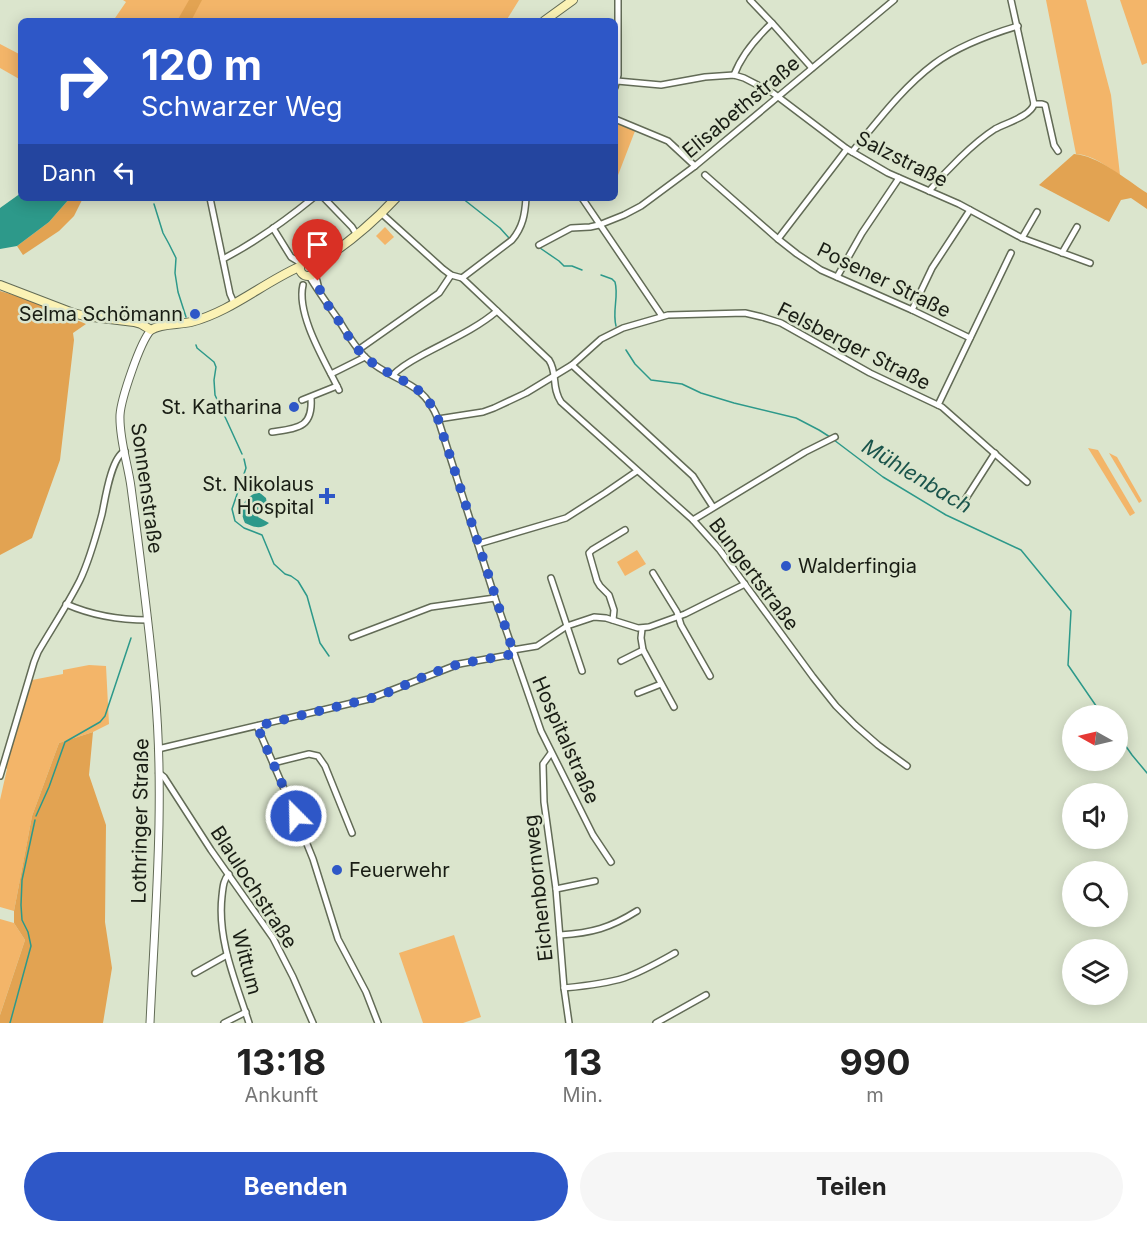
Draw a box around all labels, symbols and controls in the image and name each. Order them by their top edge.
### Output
text: 120 m [141,39,262,90]
icon: right [42,42,120,120]
street label: Elisabethstraße [678,51,804,163]
text: Schwarzer Weg [141,90,343,123]
street label: Salzstraße [852,126,952,192]
icon: left [108,156,141,189]
text: Dann [42,160,96,186]
pin [292,219,343,281]
icon: arrive [301,228,334,261]
street label: Posener Straße [813,237,955,323]
street label: Felsberger Straße [774,297,934,395]
place label: Selma Schömann [19,302,183,326]
marker: Selma Schömann [188,307,202,321]
place label: St. Katharina [161,395,282,419]
marker: St. Katharina [287,400,301,414]
street label: Sonnenstraße [126,421,168,555]
water label: Mühlenbach [858,433,976,519]
place label: St. Nikolaus Hospital [202,472,314,519]
marker: St. Nikolaus Hospital [318,487,336,505]
street label: Bungertstraße [704,513,804,635]
place label: Walderfingia [798,554,917,578]
marker: Walderfingia [779,559,793,573]
street label: Hospitalstraße [527,673,605,807]
north arrow [1062,705,1128,771]
map controls [1062,705,1128,1005]
street label: Lothringer Straße [127,738,153,904]
button: sound [1062,783,1128,849]
position arrow [264,784,328,848]
street label: Eichenbornweg [518,813,558,963]
street label: Blaulochstraße [206,821,302,953]
place label: Feuerwehr [349,858,450,882]
button: search [1062,861,1128,927]
marker: Feuerwehr [330,863,344,877]
street label: Wittum [227,927,267,997]
button: layers [1062,939,1128,1005]
text: 13:18 [236,1040,326,1084]
text: 13 [563,1040,602,1084]
text: 990 [840,1040,911,1084]
text: Ankunft [245,1083,318,1107]
text: Min. [563,1083,603,1107]
text: m [866,1083,884,1107]
button: Beenden [24,1152,568,1221]
button: Teilen [580,1152,1123,1221]

